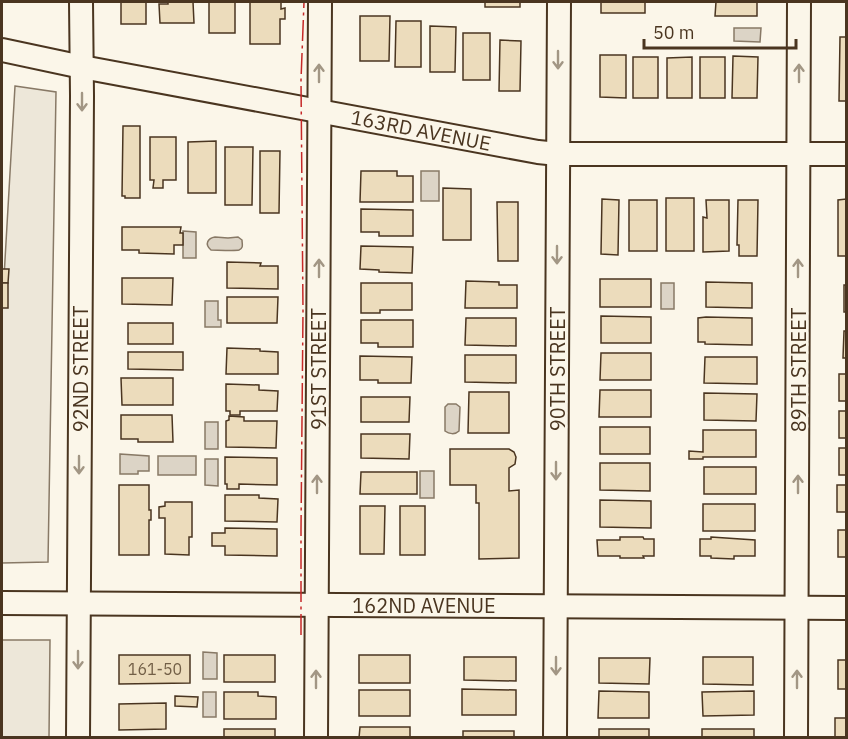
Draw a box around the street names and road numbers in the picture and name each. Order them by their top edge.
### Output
street label: 163RD AVENUE [349,103,493,157]
street label: 92ND STREET [67,306,94,432]
street label: 90TH STREET [544,307,571,431]
street label: 91ST STREET [305,308,332,430]
street label: 89TH STREET [785,308,812,432]
street label: 162ND AVENUE [352,592,496,619]

